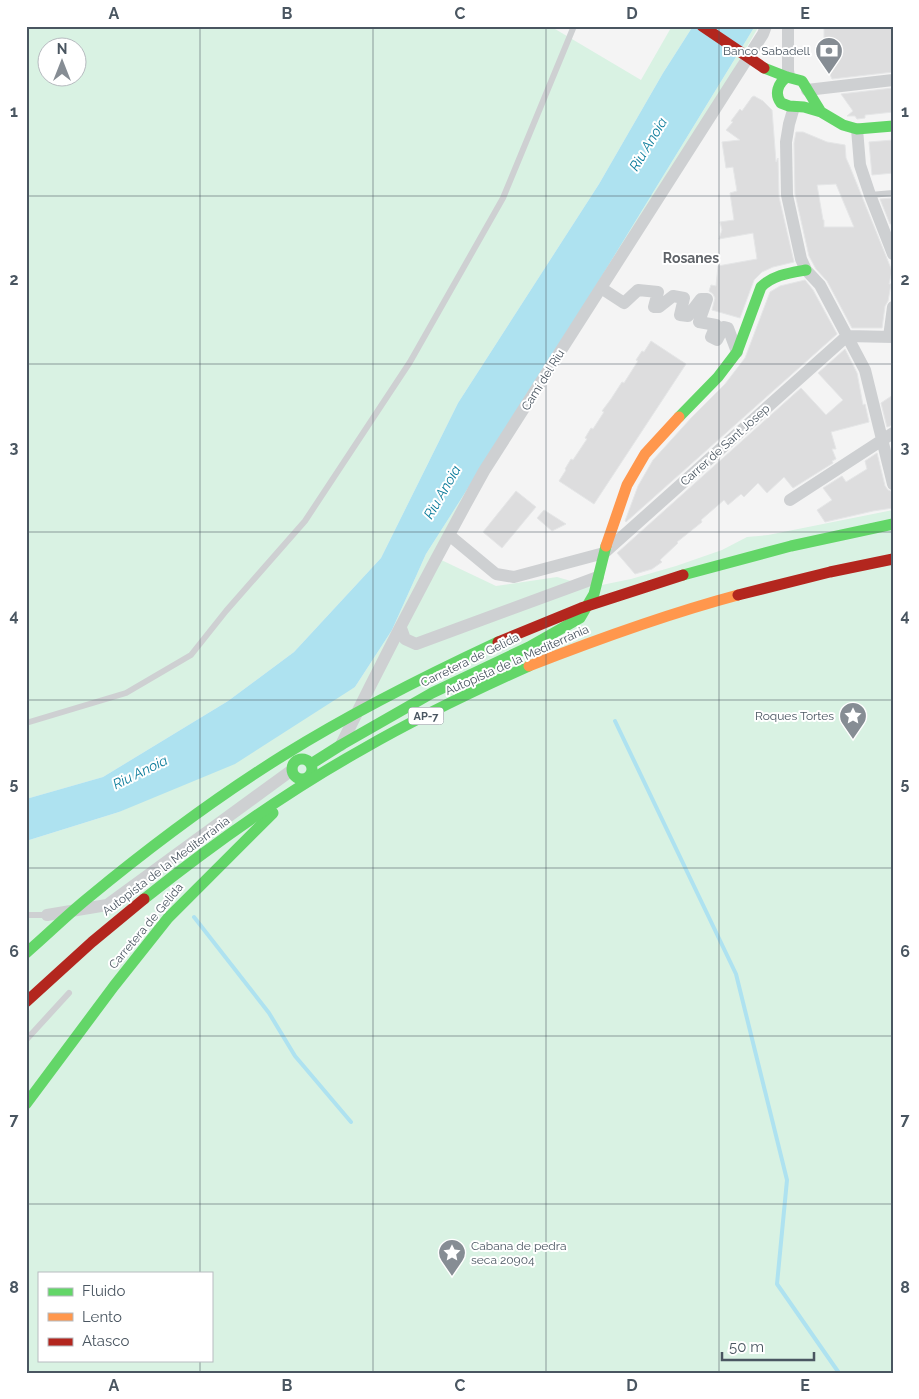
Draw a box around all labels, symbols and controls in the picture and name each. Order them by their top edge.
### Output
text: A [109,4,120,23]
text: B [282,4,293,23]
text: C [455,4,466,23]
text: D [626,4,638,23]
text: E [800,4,810,23]
bank icon: Banco Sabadell [814,36,844,75]
north arrow [38,38,88,88]
text: N [57,41,67,57]
place label: Banco Sabadell [723,44,811,58]
text: 1 [10,102,18,121]
text: 1 [901,102,909,121]
water label: Riu Anoia [626,115,670,173]
district label: Rosanes [663,250,719,266]
text: 2 [9,270,19,289]
text: 2 [900,270,910,289]
street label: Camí del Riu [519,347,567,413]
street label: Carrer de Sant Josep [678,401,772,489]
text: 3 [10,438,19,457]
text: 3 [901,438,910,457]
water label: Riu Anoia [420,462,464,522]
text: 4 [9,606,19,625]
text: 4 [900,606,910,625]
street label: Autopista de la Mediterrània [443,622,591,698]
street label: Carretera de Gelida [418,630,522,690]
place icon: Roques Tortes [838,701,868,740]
road number: AP-7 [408,708,444,724]
place label: Roques Tortes [755,709,834,723]
water label: Riu Anoia [110,752,170,792]
text: 5 [10,774,19,793]
text: 5 [901,774,910,793]
street label: Autopista de la Mediterrània [100,814,232,918]
street label: Carretera de Gelida [106,880,186,972]
text: 6 [9,942,19,961]
text: 6 [900,942,910,961]
text: 7 [10,1110,19,1129]
text: 7 [901,1110,910,1129]
place icon: Cabana de pedra seca 20904 [437,1238,467,1277]
place label: Cabana de pedra seca 20904 [471,1239,567,1267]
legend [38,1272,212,1362]
text: 8 [9,1278,19,1297]
text: 8 [900,1278,910,1297]
text: Fluido [82,1282,125,1300]
text: Lento [82,1308,122,1326]
scale bar [722,1329,814,1361]
text: Atasco [82,1332,129,1350]
text: 50 m [729,1338,764,1356]
text: A [109,1376,120,1395]
text: B [282,1376,293,1395]
text: C [455,1376,466,1395]
text: D [626,1376,638,1395]
text: E [800,1376,810,1395]

